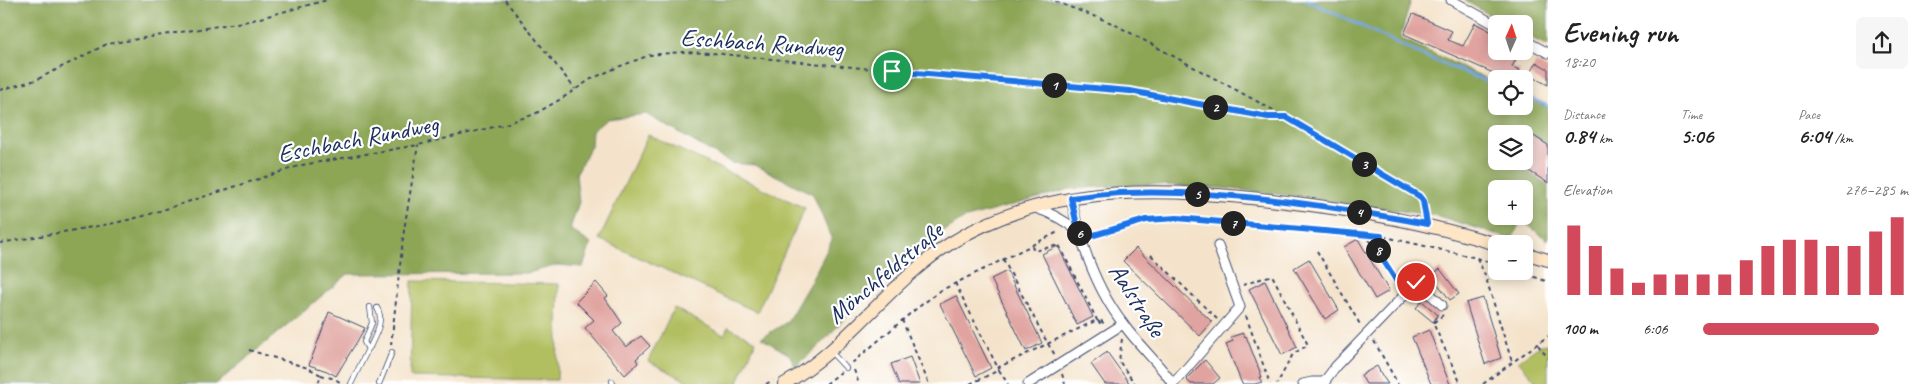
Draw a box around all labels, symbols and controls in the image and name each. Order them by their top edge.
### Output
north arrow [1488,15,1532,60]
map controls [1488,15,1533,280]
text: Evening run [1563,15,1678,50]
button: share [1856,17,1908,69]
street label: Eschbach Rundweg [680,21,845,65]
pin [871,50,913,92]
text: 18:20 [1563,52,1595,72]
icon: arrive [878,57,906,85]
button: locate [1488,70,1533,115]
pin: 1 [1042,72,1066,98]
text: 1 [1051,77,1058,94]
pin: 2 [1202,94,1228,120]
text: 2 [1212,99,1219,116]
text: Distance [1563,106,1605,123]
text: Time [1681,106,1702,123]
text: Pace [1798,106,1820,123]
street label: Eschbach Rundweg [275,108,442,170]
text: 0.84 [1563,123,1596,149]
text: 5:06 [1681,123,1713,149]
text: 6:04 [1798,123,1831,149]
button: layers [1488,125,1533,170]
text: km [1596,130,1613,147]
text: /km [1831,130,1853,147]
pin: 3 [1352,152,1376,176]
text: 3 [1361,156,1368,173]
button: + [1488,180,1533,225]
text: Elevation [1563,180,1612,200]
text: 276–285 m [1845,180,1908,200]
pin: 5 [1184,182,1210,206]
text: 5 [1194,186,1201,203]
pin: 4 [1346,200,1372,224]
text: 4 [1356,204,1363,221]
pin: 7 [1220,210,1246,236]
street label: Mönchfeldstraße [820,214,951,331]
text: 7 [1230,215,1237,232]
pin: 6 [1066,220,1092,246]
text: 6 [1076,225,1083,242]
button: − [1488,235,1533,280]
pin: 8 [1366,238,1390,262]
text: 8 [1375,242,1382,259]
street label: Aalstraße [1101,257,1174,345]
pin [1395,261,1437,303]
icon: check [1402,268,1430,296]
text: 100 m [1563,319,1598,339]
text: 6:06 [1643,319,1668,339]

